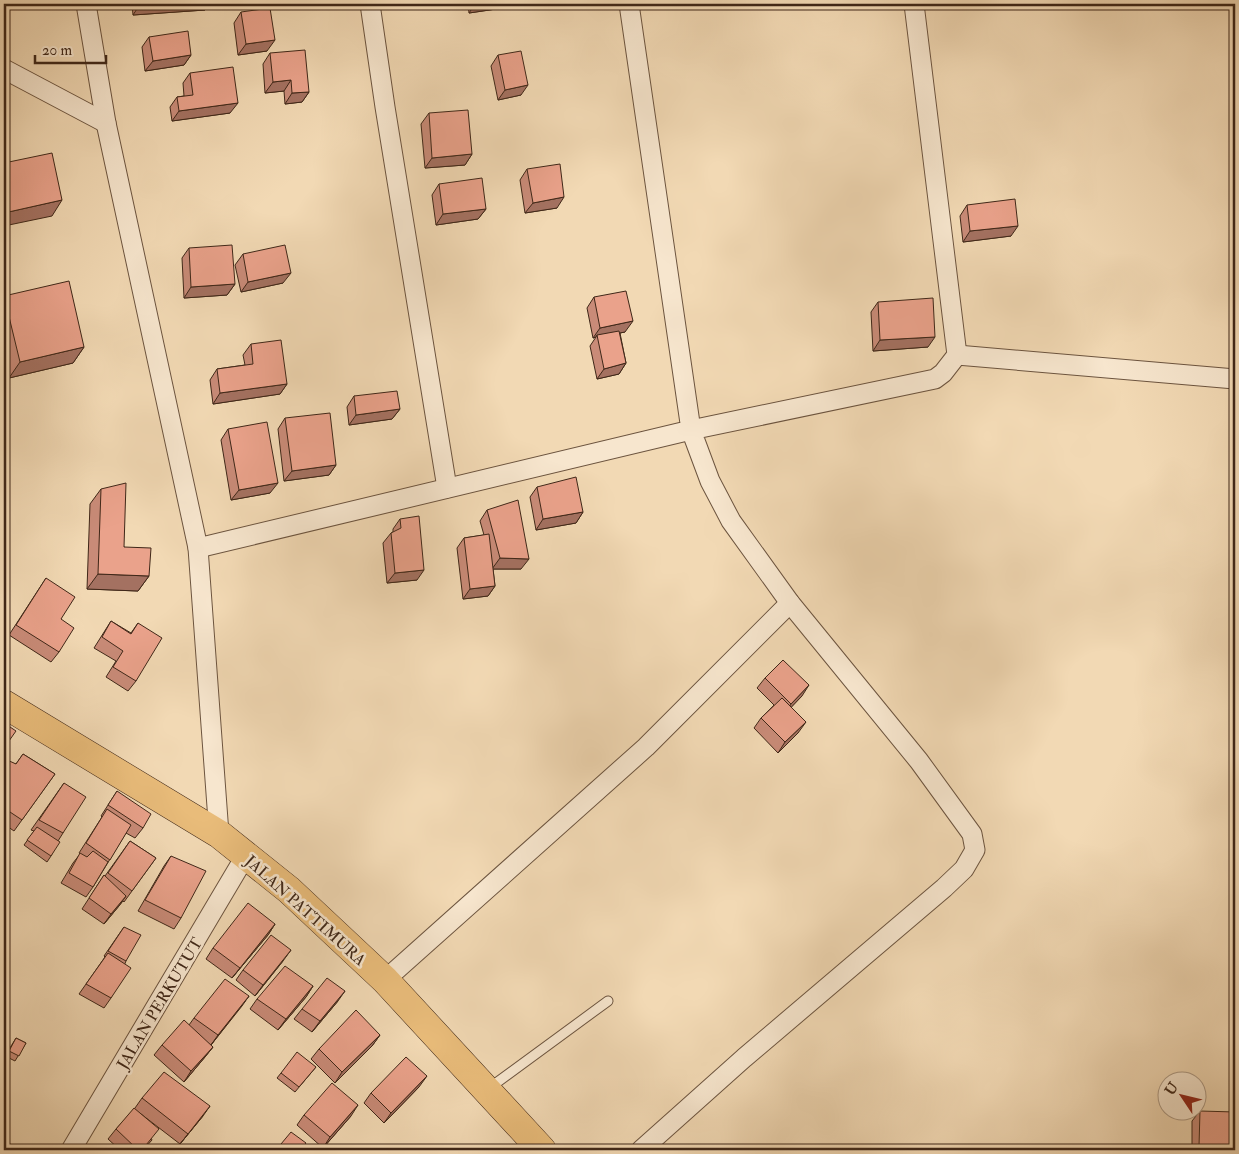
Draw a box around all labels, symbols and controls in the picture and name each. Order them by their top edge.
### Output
scale bar [35,32,106,64]
text: 20 m [42,41,72,60]
street label: JALAN PATTIMURA [239,850,370,971]
street label: JALAN PERKUTUT [112,934,208,1074]
north arrow [1156,1072,1206,1122]
text: U [1161,1079,1182,1099]

